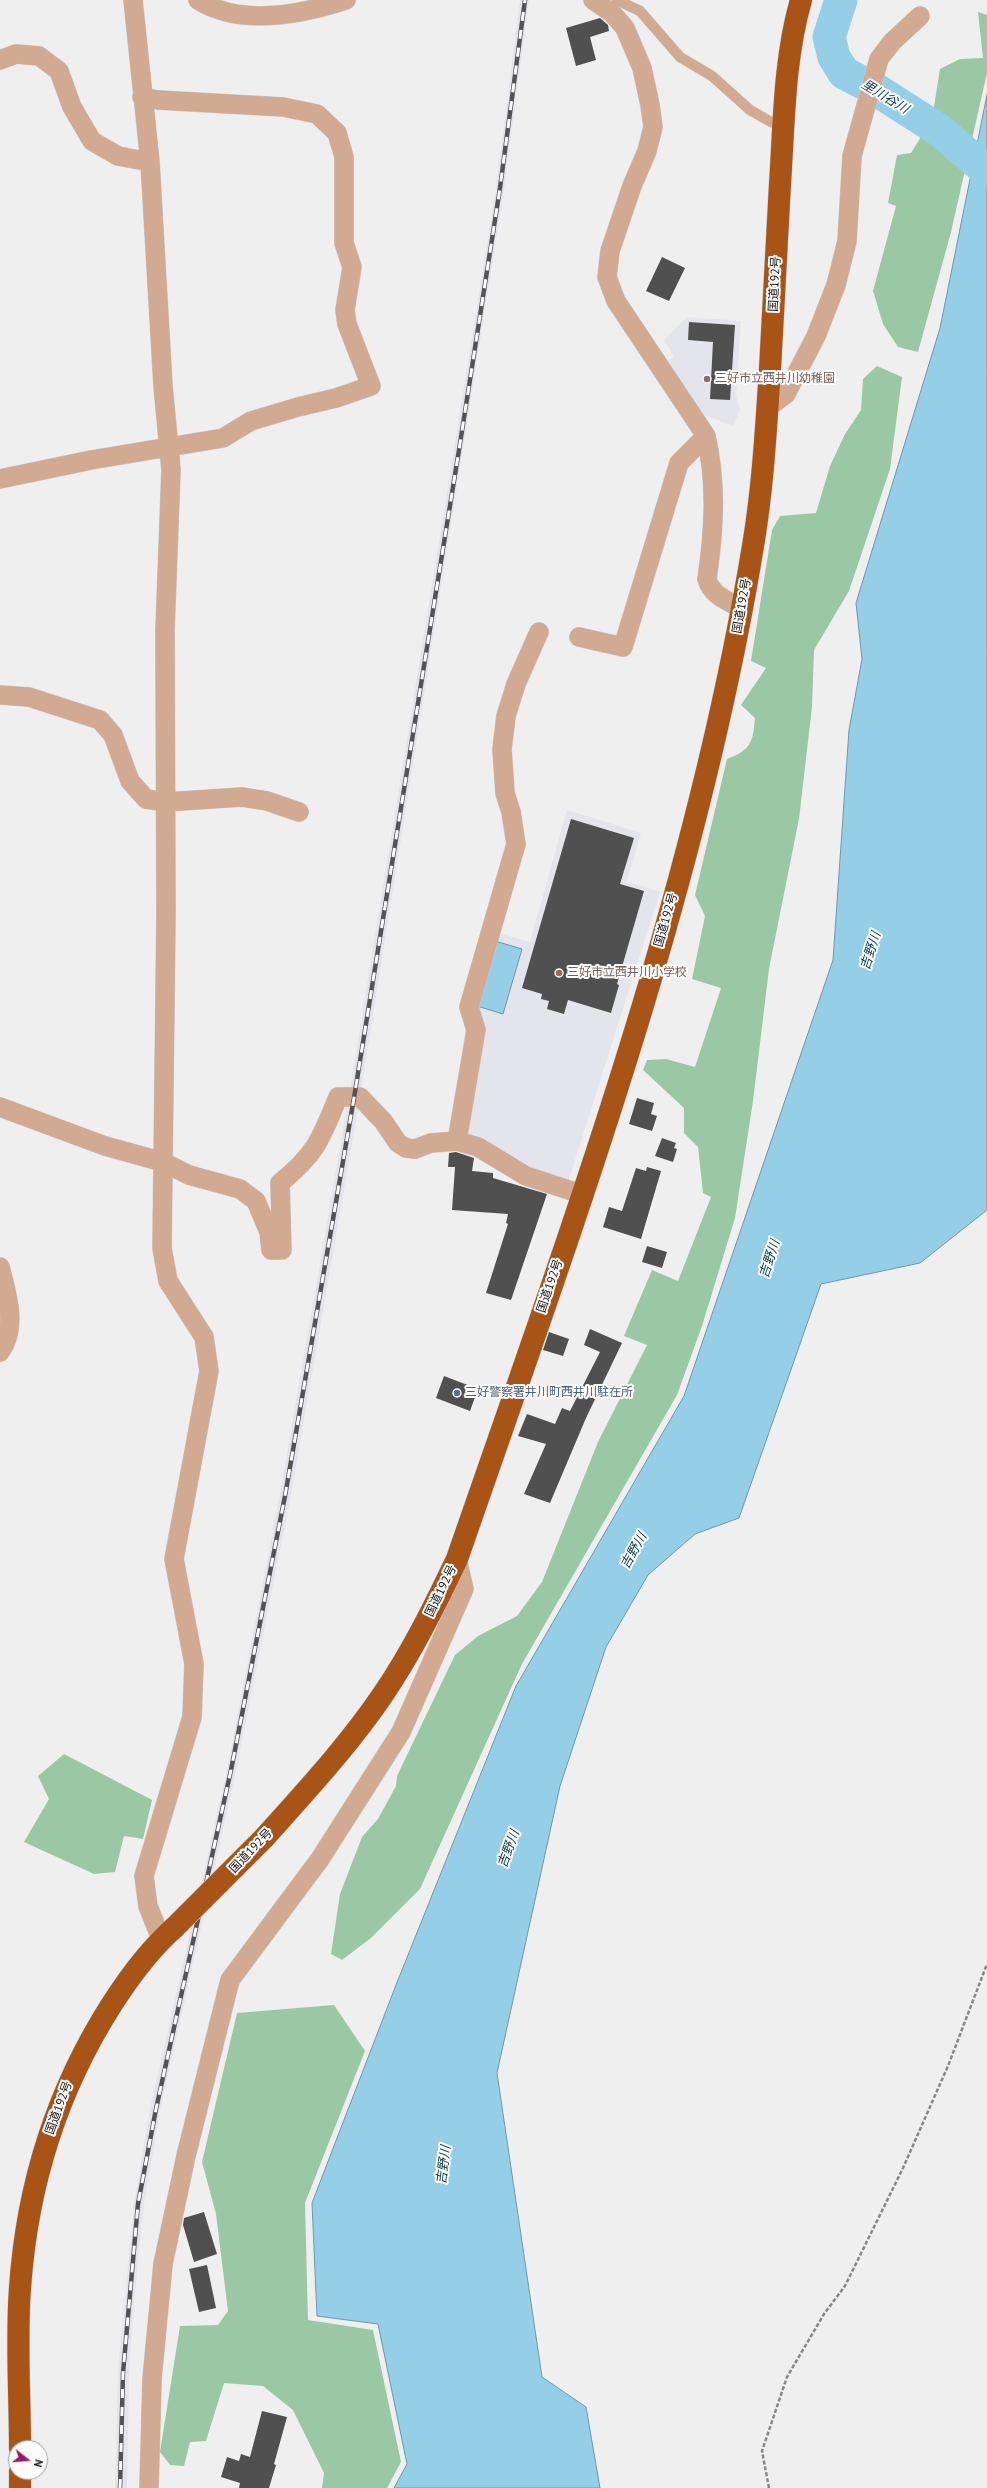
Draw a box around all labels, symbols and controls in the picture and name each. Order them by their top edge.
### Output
water label: 里川谷川 [859,77,911,117]
street label: 国道192号 [766,256,784,312]
place label: 三好市立西井川幼稚園 [715,372,835,386]
marker: 三好市立西井川幼稚園 [702,374,712,384]
street label: 国道192号 [730,577,754,635]
street label: 国道192号 [651,891,681,949]
water label: 吉野川 [858,930,884,972]
place label: 三好市立西井川小学校 [567,966,687,980]
marker: 三好市立西井川小学校 [554,968,564,978]
water label: 吉野川 [757,1238,783,1280]
street label: 国道192号 [534,1257,566,1315]
place label: 三好警察署井川町西井川駐在所 [465,1386,633,1400]
marker: 三好警察署井川町西井川駐在所 [452,1388,462,1398]
water label: 吉野川 [618,1530,650,1572]
street label: 国道192号 [422,1563,460,1619]
street label: 国道192号 [227,1826,275,1876]
water label: 吉野川 [495,1828,523,1870]
street label: 国道192号 [43,2079,75,2137]
water label: 吉野川 [434,2145,454,2185]
north arrow [8,2440,48,2480]
text: N [31,2458,46,2469]

